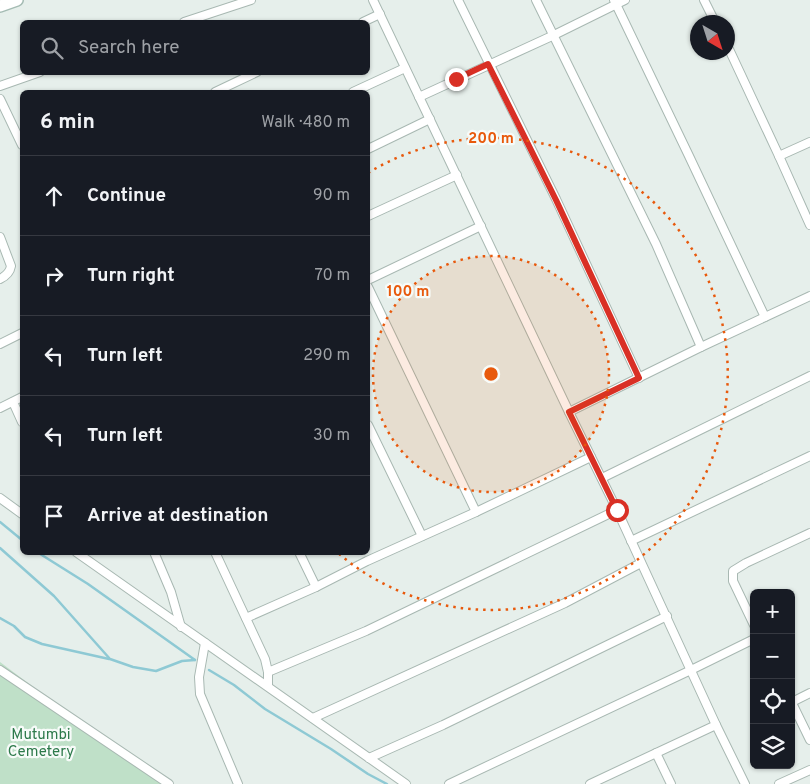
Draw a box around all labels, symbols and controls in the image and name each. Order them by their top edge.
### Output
north arrow [690,15,735,60]
search box [20,20,370,75]
icon: search [38,34,66,62]
text: Search here [78,36,180,60]
route end [445,68,468,91]
text: 6 min [40,109,95,136]
text: Walk · 480 m [261,113,350,133]
text: 200 m [468,130,514,149]
icon: ahead [40,182,68,210]
text: Continue [87,184,166,208]
text: 90 m [313,186,350,206]
icon: right [40,262,68,290]
text: Turn right [87,264,175,288]
text: 70 m [315,266,350,286]
text: 100 m [387,283,429,302]
icon: left [40,342,68,370]
text: Turn left [87,344,163,368]
text: 290 m [303,346,350,366]
centre of rings [482,365,500,383]
icon: left [40,422,68,450]
text: Turn left [87,424,163,448]
text: 30 m [313,426,350,446]
route start [606,499,629,522]
icon: arrive [40,502,68,530]
text: Arrive at destination [87,504,268,528]
map controls [750,589,795,769]
button: + [750,589,795,634]
button: − [750,634,795,679]
button: locate [750,679,795,724]
button: layers [750,724,795,769]
park label: Mutumbi Cemetery [8,726,74,762]

